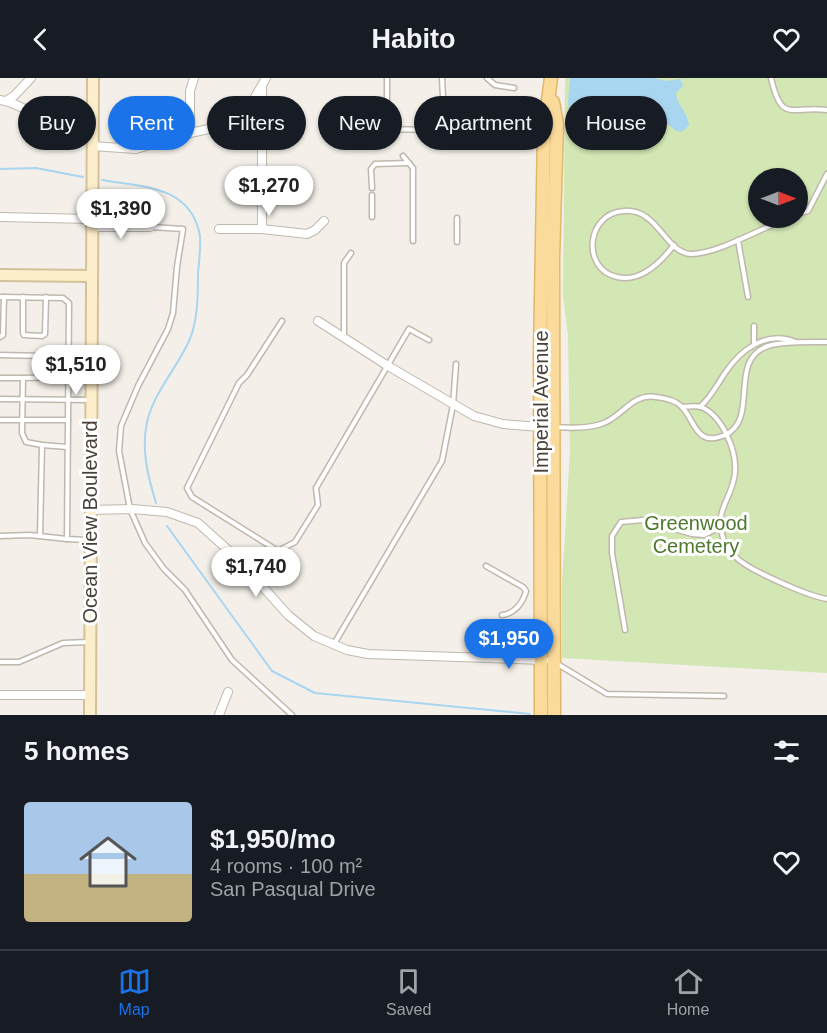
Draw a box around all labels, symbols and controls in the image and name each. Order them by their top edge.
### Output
icon: back [24,23,57,56]
icon: heart [770,23,803,56]
text: Habito [372,24,456,54]
chip: Buy [18,96,96,150]
chip: Rent [108,96,195,150]
chip: Filters [207,96,306,150]
chip: New [318,96,402,150]
chip: Apartment [414,96,553,150]
chip: House [565,96,667,150]
pin: $1,270 [220,166,318,217]
north arrow [748,168,808,228]
map controls [748,168,808,228]
text: $1,270 [238,174,300,196]
pin: $1,390 [72,189,170,240]
text: $1,390 [90,197,152,219]
street label: Imperial Avenue [530,330,552,474]
pin: $1,510 [27,345,125,396]
text: $1,510 [45,353,107,375]
street label: Ocean View Boulevard [79,420,101,624]
park label: Greenwood Cemetery [644,512,748,557]
pin: $1,740 [207,547,305,598]
text: $1,740 [225,555,287,577]
pin: $1,950 [460,619,558,670]
text: $1,950 [478,627,540,649]
icon: filters [770,735,803,768]
text: 5 homes [24,736,130,766]
text: $1,950/mo [210,824,336,854]
icon: home [72,826,144,898]
icon: heart [770,846,803,879]
text: 4 rooms · 100 m² [210,855,362,877]
text: San Pasqual Drive [210,878,376,900]
tab: Map [118,965,151,1019]
tab: Saved [386,965,431,1019]
tab: Home [667,965,709,1019]

